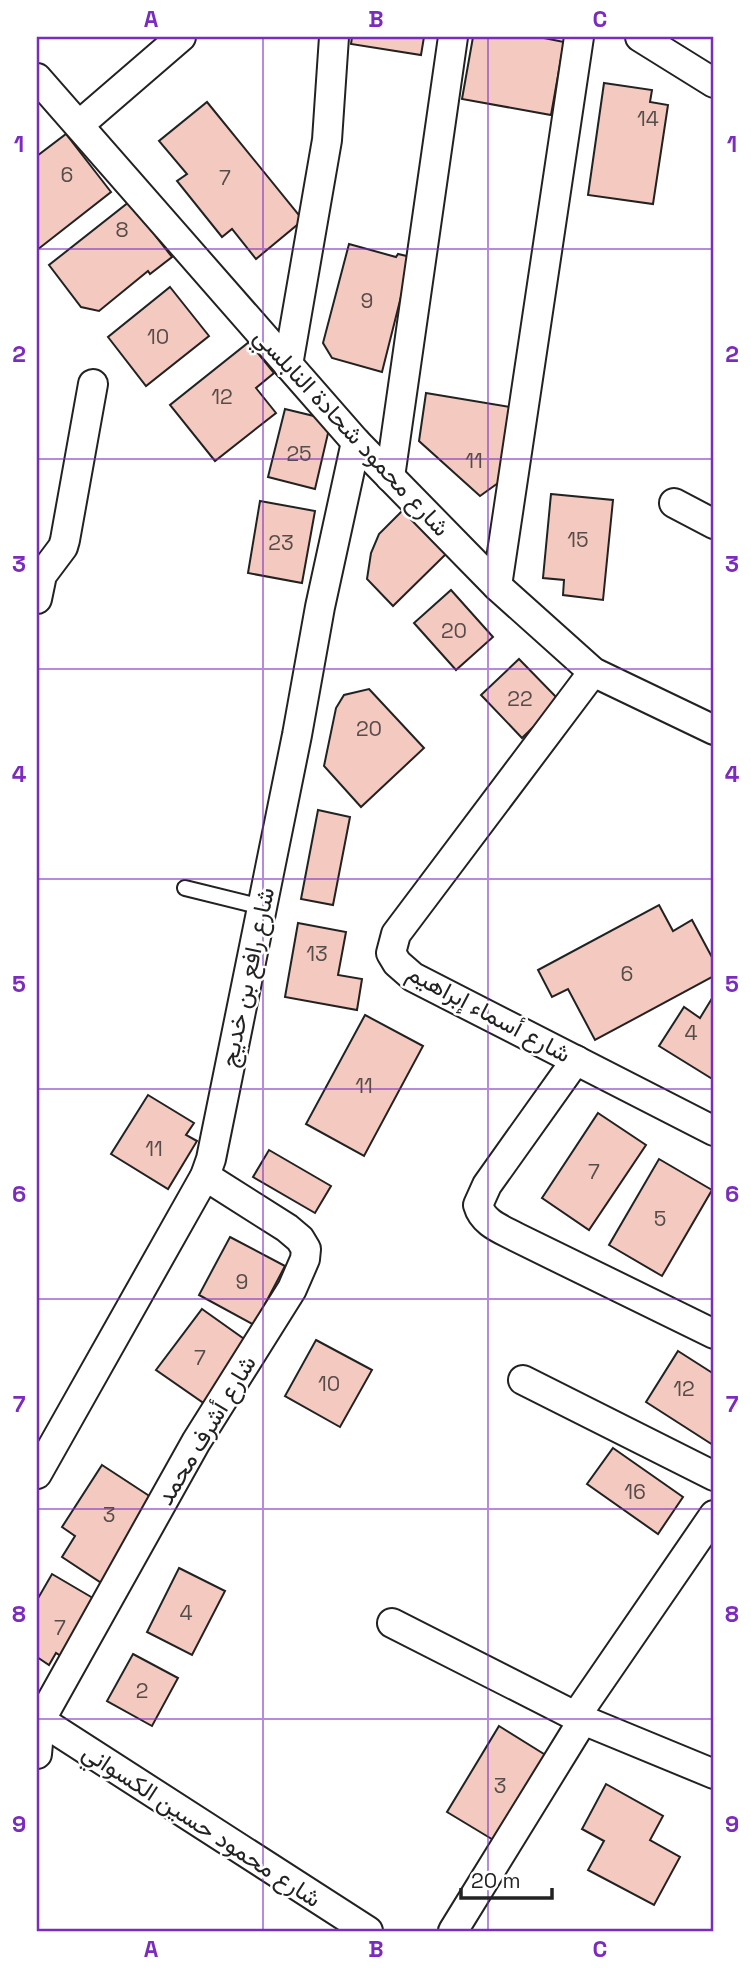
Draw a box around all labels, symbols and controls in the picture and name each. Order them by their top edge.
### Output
text: A [144,4,159,34]
text: B [368,4,384,34]
text: C [593,4,607,34]
house number: 14 [637,105,659,132]
text: 1 [14,129,24,159]
text: 1 [727,129,737,159]
house number: 6 [61,161,73,188]
house number: 7 [219,164,231,191]
house number: 8 [115,216,129,243]
house number: 9 [361,287,373,314]
street label: شارع محمود شحادة النابلسي [244,321,457,545]
house number: 10 [147,323,169,350]
text: 2 [12,339,26,369]
text: 2 [725,339,739,369]
house number: 12 [211,383,233,410]
house number: 25 [286,440,312,467]
house number: 11 [465,447,483,474]
house number: 15 [567,526,589,553]
house number: 23 [268,529,294,556]
text: 3 [12,549,26,579]
text: 3 [725,549,739,579]
house number: 20 [441,617,467,644]
house number: 22 [507,685,533,712]
house number: 20 [356,715,382,742]
text: 4 [12,759,27,789]
text: 4 [725,759,740,789]
street label: شارع رافع بن خديج [213,884,283,1070]
house number: 13 [306,940,328,967]
street label: شارع أسماء إبراهيم [401,957,576,1070]
house number: 6 [621,960,633,987]
text: 5 [12,969,26,999]
text: 5 [725,969,739,999]
house number: 4 [684,1019,698,1046]
house number: 11 [355,1072,373,1099]
house number: 11 [145,1135,163,1162]
house number: 7 [588,1158,600,1185]
text: 6 [12,1179,26,1209]
text: 6 [725,1179,739,1209]
house number: 5 [654,1205,666,1232]
house number: 9 [236,1268,248,1295]
house number: 7 [194,1344,206,1371]
street label: شارع أشرف محمد [149,1349,264,1511]
house number: 10 [318,1370,340,1397]
house number: 12 [673,1375,695,1402]
text: 7 [13,1389,26,1419]
text: 7 [726,1389,739,1419]
house number: 16 [624,1478,646,1505]
house number: 3 [103,1501,115,1528]
text: 8 [12,1599,26,1629]
house number: 4 [179,1599,193,1626]
text: 8 [725,1599,739,1629]
house number: 7 [54,1614,66,1641]
house number: 2 [136,1677,148,1704]
street label: شارع محمود حسين الكسواني [75,1736,327,1917]
house number: 3 [494,1772,506,1799]
text: 9 [12,1809,26,1839]
text: 9 [725,1809,739,1839]
scale bar [461,1856,552,1900]
text: 20 m [471,1867,521,1894]
text: A [144,1934,159,1964]
text: B [368,1934,384,1964]
text: C [593,1934,607,1964]

